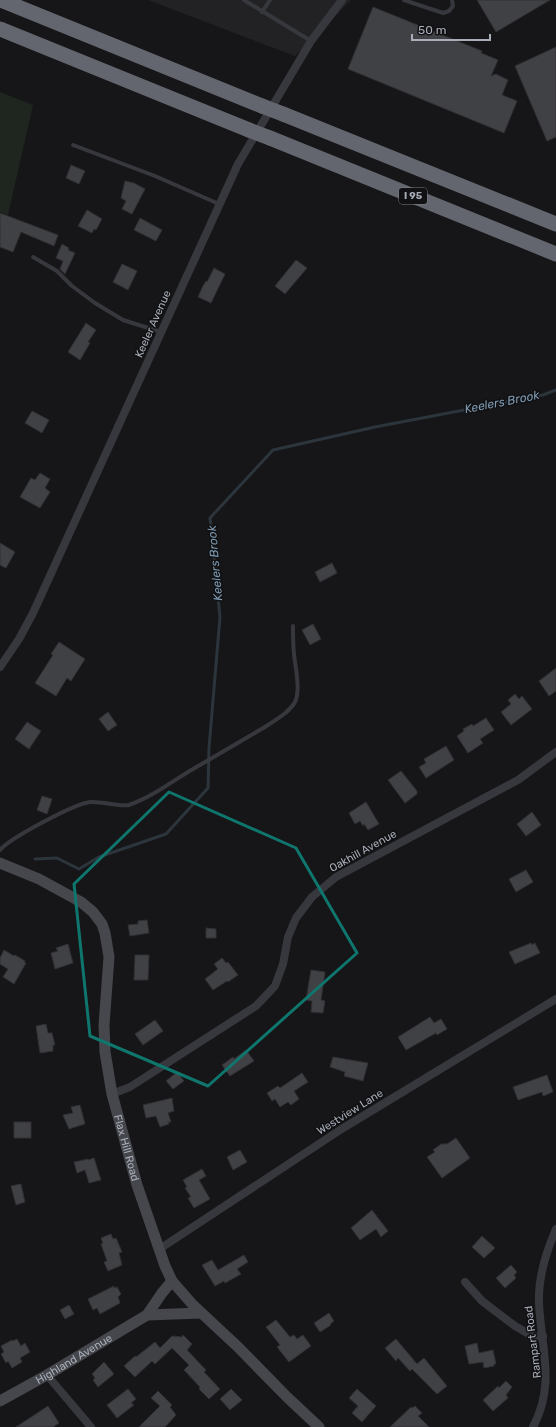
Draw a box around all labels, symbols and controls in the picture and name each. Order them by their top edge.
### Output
scale bar [412,16,490,42]
text: 50 m [418,23,446,37]
road number: I 95 [399,188,427,204]
street label: Keeler Avenue [132,288,174,360]
water label: Keelers Brook [463,388,541,416]
water label: Keelers Brook [205,524,225,601]
street label: Oakhill Avenue [327,827,399,875]
street label: Westview Lane [314,1086,386,1138]
street label: Flax Hill Road [111,1113,142,1183]
street label: Rampart Road [522,1305,544,1379]
street label: Highland Avenue [33,1331,114,1387]

